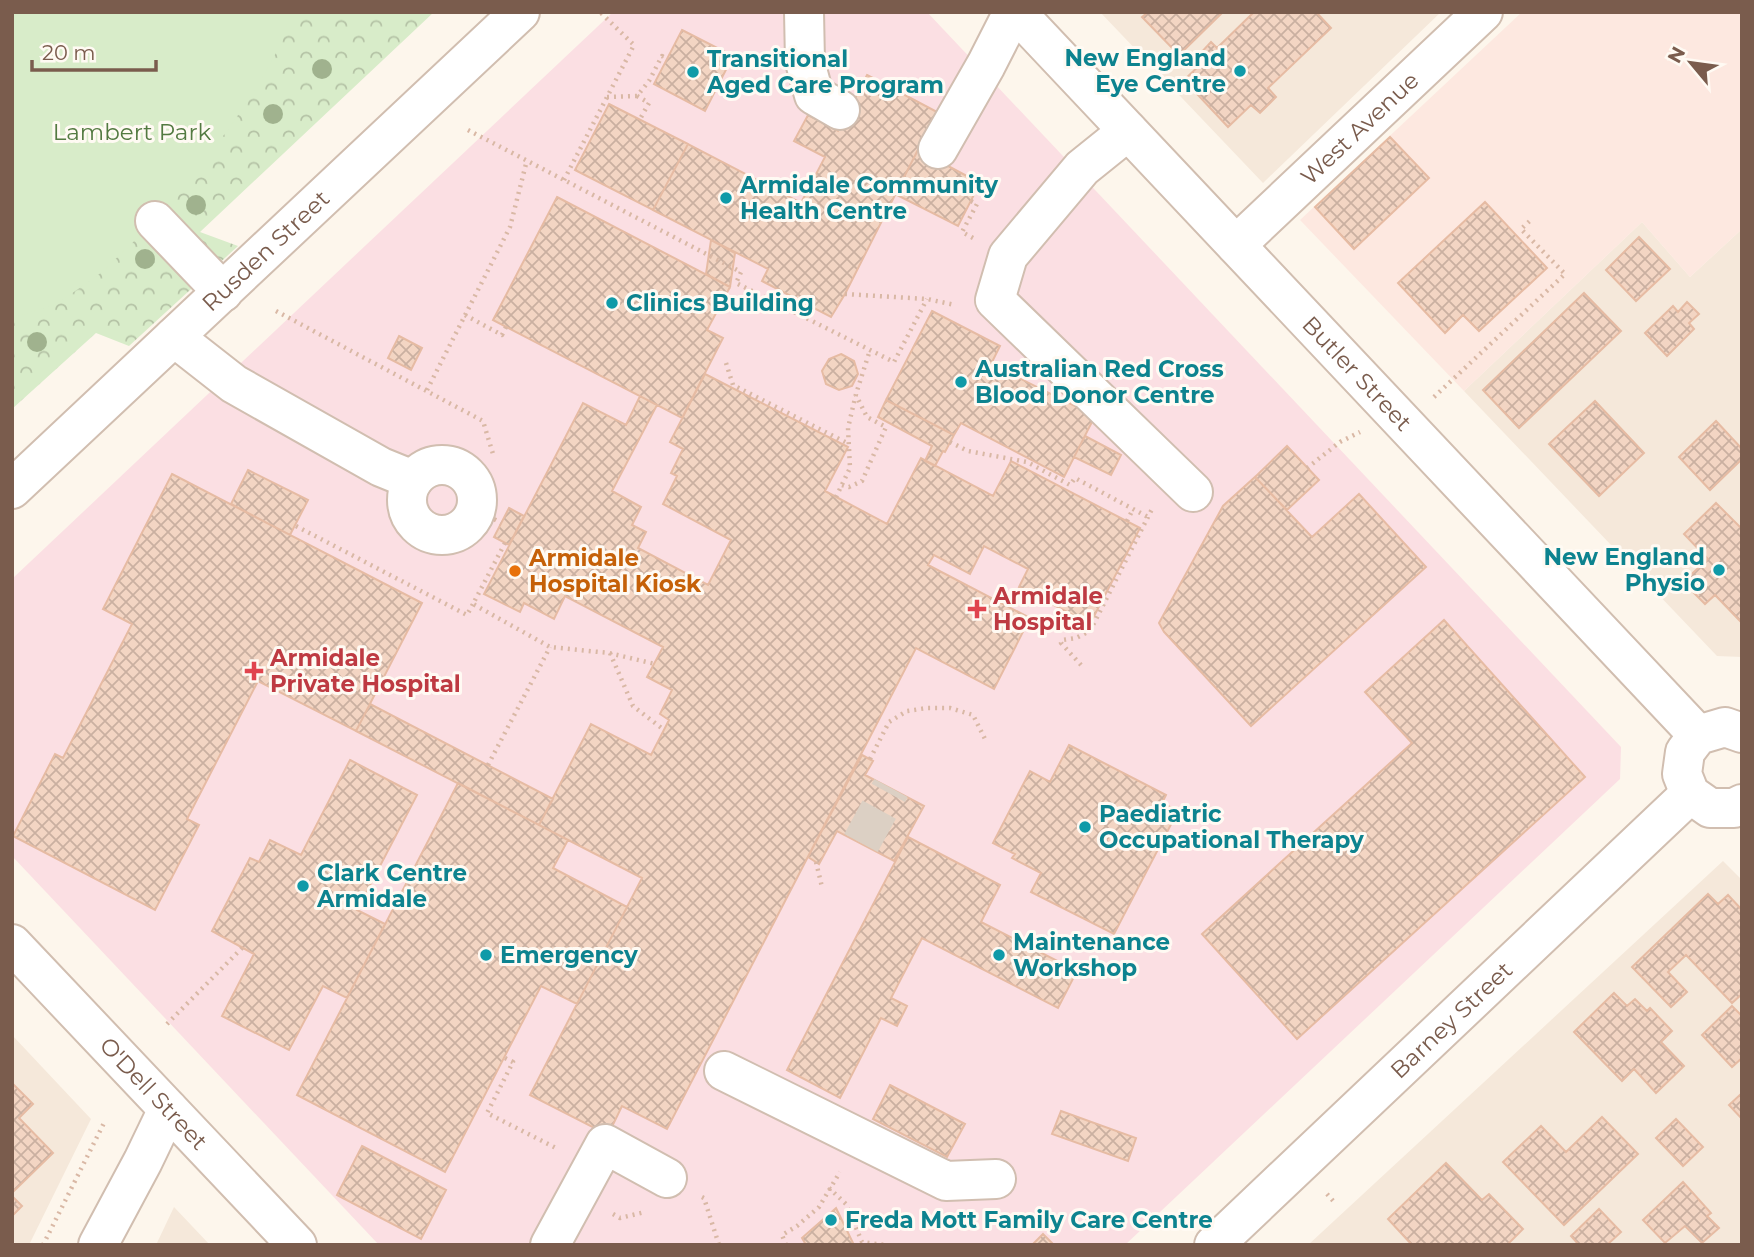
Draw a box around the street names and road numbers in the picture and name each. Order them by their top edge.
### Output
street label: West Avenue [1295,66,1424,191]
street label: Rusden Street [196,184,335,317]
street label: Butler Street [1296,310,1418,437]
street label: Barney Street [1385,956,1518,1084]
street label: O'Dell Street [94,1032,213,1156]

